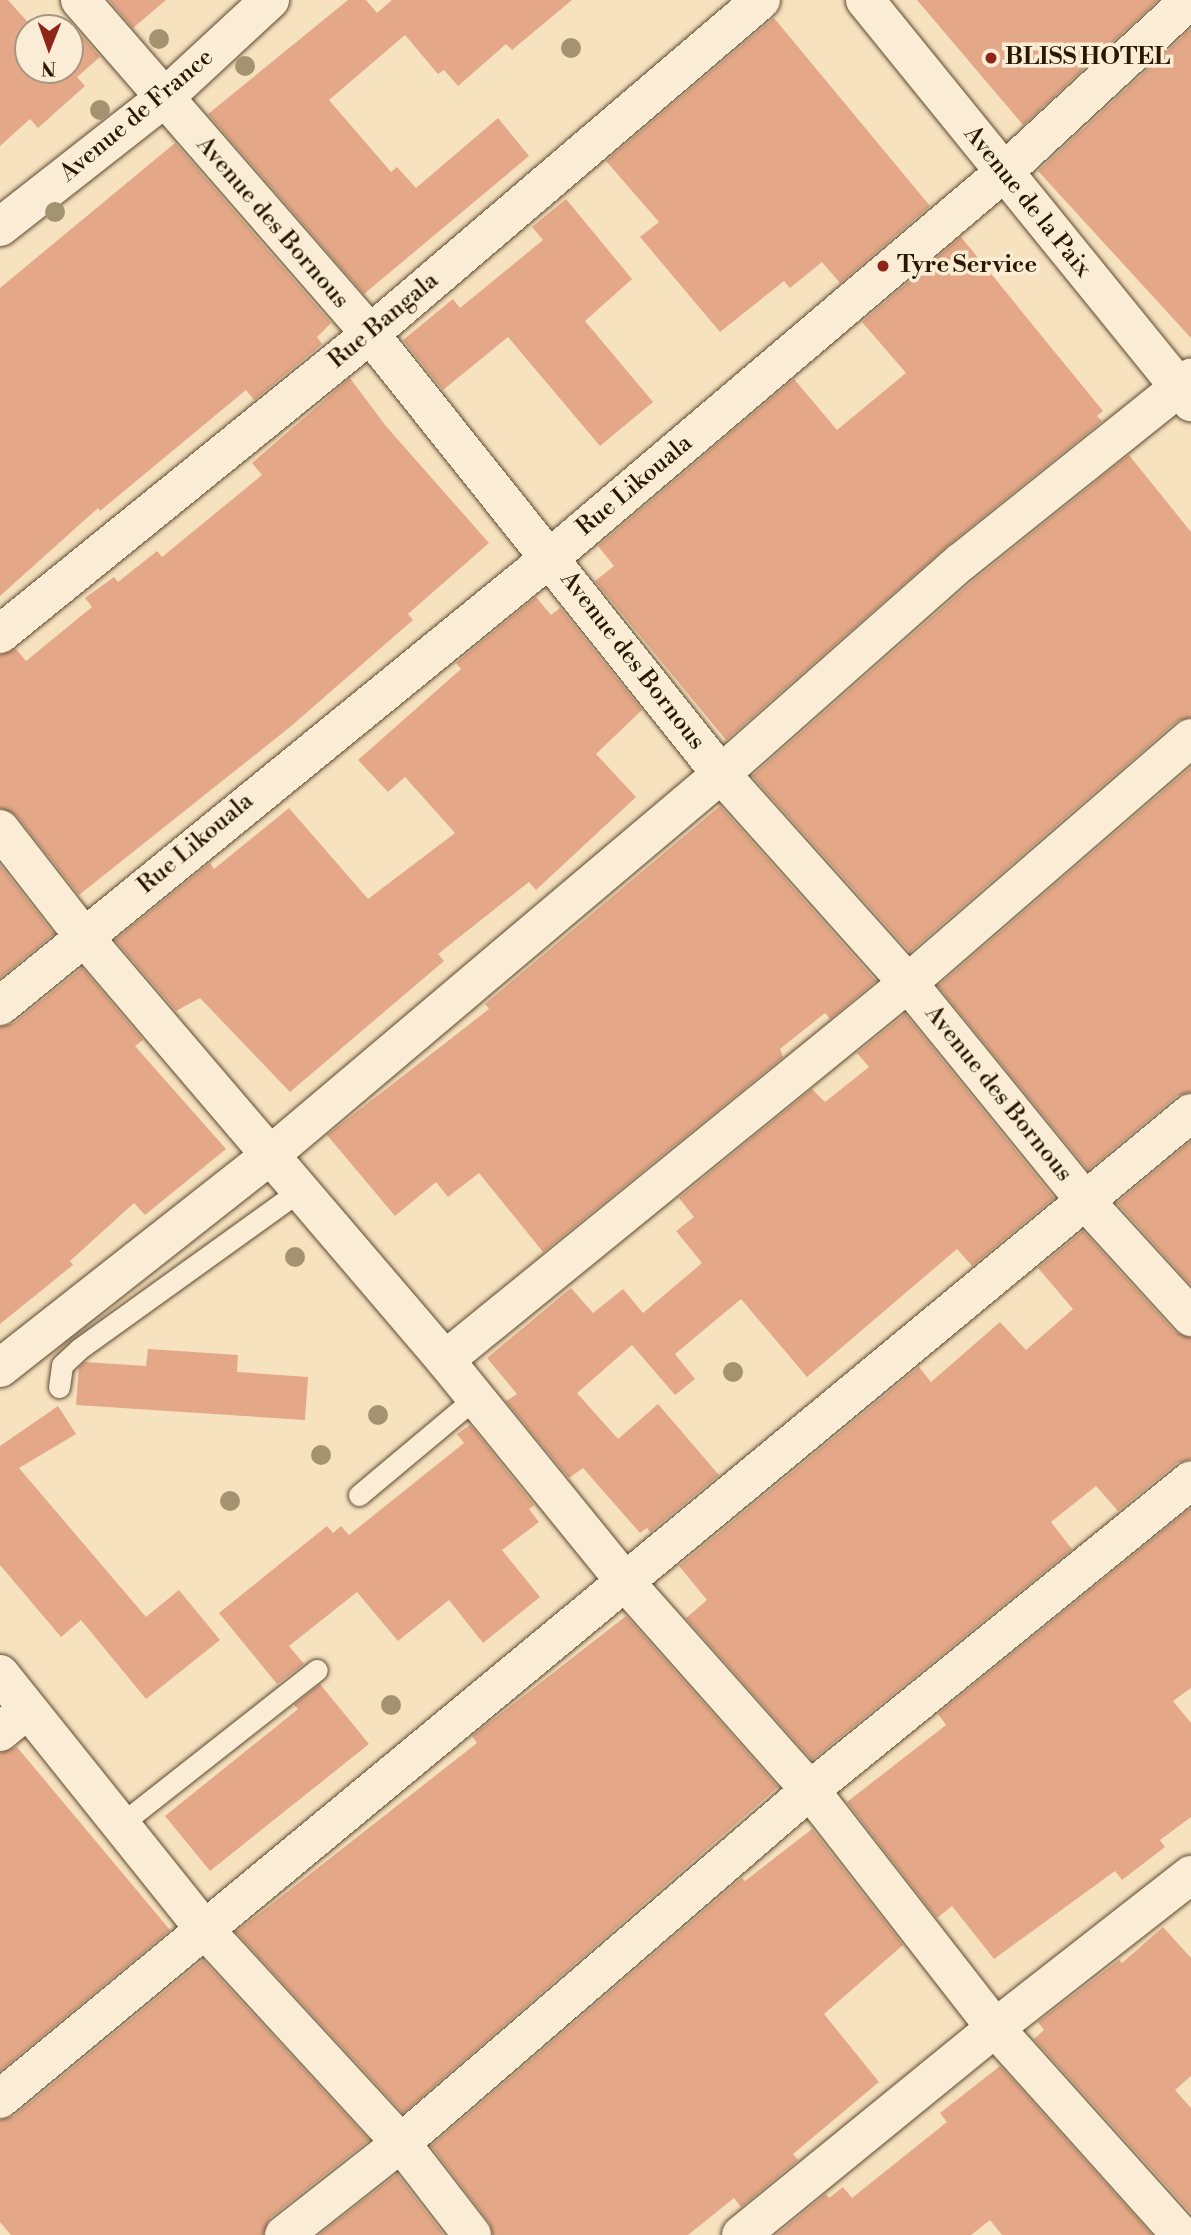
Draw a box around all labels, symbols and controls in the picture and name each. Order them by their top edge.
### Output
north arrow [14,14,84,84]
street label: Avenue de France [55,44,219,188]
place label: BLISS HOTEL [1005,44,1170,72]
marker: BLISS HOTEL [983,50,999,66]
text: N [41,56,56,80]
street label: Avenue de la Paix [957,121,1097,283]
street label: Avenue des Bornous [190,131,354,315]
place label: Tyre Service [897,252,1037,280]
marker: Tyre Service [875,258,891,274]
street label: Rue Bangala [323,267,445,375]
street label: Rue Likouala [571,429,699,543]
street label: Avenue des Bornous [553,566,711,756]
street label: Rue Likouala [132,787,260,901]
street label: Avenue des Bornous [918,1000,1078,1188]

